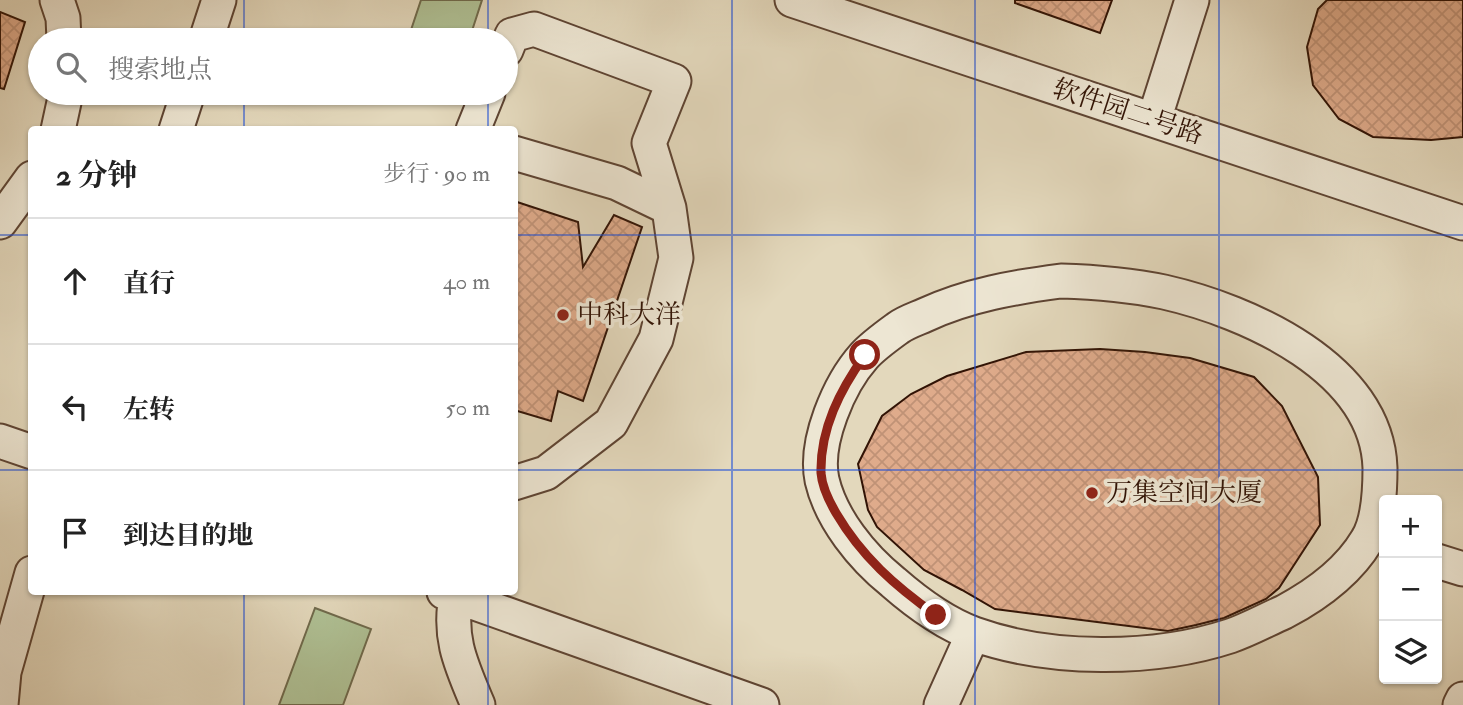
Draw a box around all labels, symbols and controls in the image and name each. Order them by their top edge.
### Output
search box [28,28,518,105]
icon: search [52,48,90,86]
text: 搜索地点 [108,54,212,86]
street label: 软件园二号路 [1049,73,1207,151]
text: 2 分钟 [56,157,138,194]
text: 步行 · 90 m [384,159,490,188]
icon: ahead [56,262,94,300]
text: 40 m [443,267,490,296]
text: 直行 [123,268,175,300]
place label: 中科大洋 [577,299,681,331]
marker: 中科大洋 [555,307,571,323]
route start [849,339,880,370]
icon: left [56,388,94,426]
text: 50 m [446,393,490,422]
text: 左转 [123,394,175,426]
place label: 万集空间大厦 [1106,477,1262,509]
marker: 万集空间大厦 [1084,485,1100,501]
map controls [1379,495,1442,684]
button: + [1379,495,1442,558]
icon: arrive [56,514,94,552]
text: 到达目的地 [123,520,253,552]
button: − [1379,558,1442,621]
route end [920,599,951,630]
button: layers [1379,621,1442,684]

